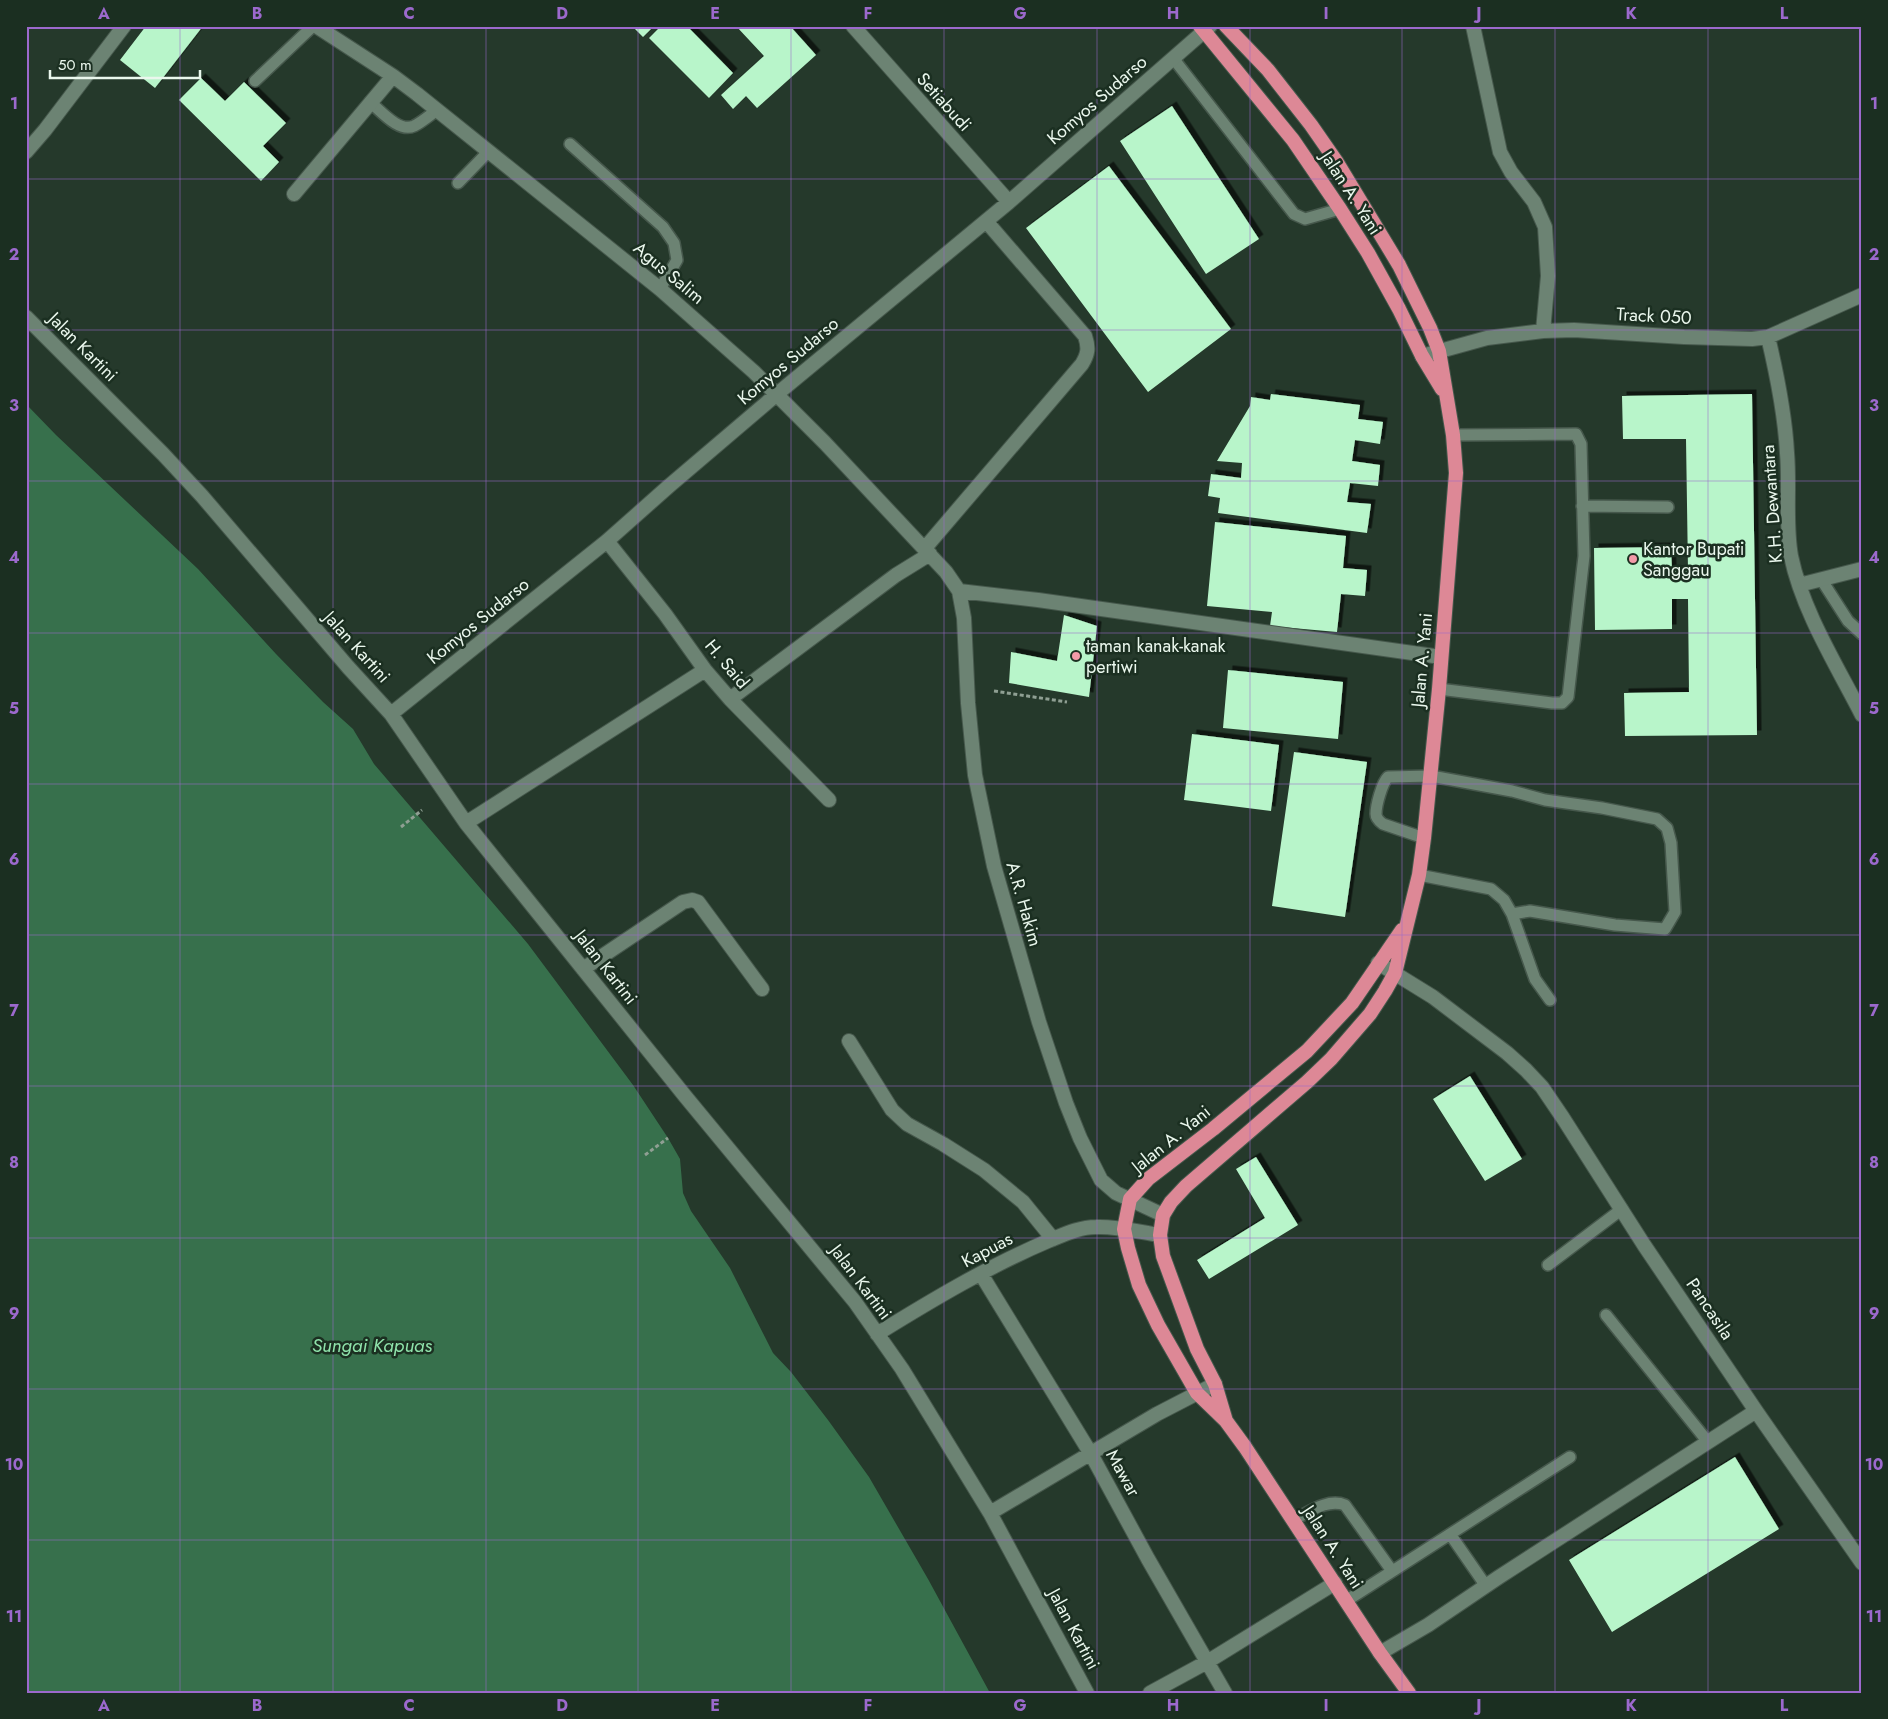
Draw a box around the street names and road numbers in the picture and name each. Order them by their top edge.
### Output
street label: Komyos Sudarso [1041,49,1153,151]
street label: Setiabudi [910,67,978,137]
street label: Jalan A. Yani [1313,144,1388,240]
street label: Agus Salim [628,236,710,310]
street label: Track 050 [1616,301,1693,331]
street label: Jalan Kartini [41,305,124,388]
street label: Komyos Sudarso [732,311,844,411]
street label: K.H. Dewantara [1755,444,1789,564]
street label: Komyos Sudarso [421,571,535,670]
street label: Jalan Kartini [316,604,396,689]
street label: Jalan A. Yani [1405,612,1439,710]
street label: H. Said [699,634,755,694]
street label: A.R. Hakim [1000,859,1048,949]
street label: Jalan Kartini [567,922,644,1010]
street label: Jalan A. Yani [1124,1099,1216,1180]
street label: Kapuas [957,1226,1017,1274]
street label: Jalan Kartini [823,1237,898,1325]
street label: Pancasila [1680,1273,1740,1345]
street label: Mawar [1099,1445,1147,1502]
street label: Jalan A. Yani [1295,1498,1370,1594]
street label: Jalan Kartini [1041,1582,1106,1674]

